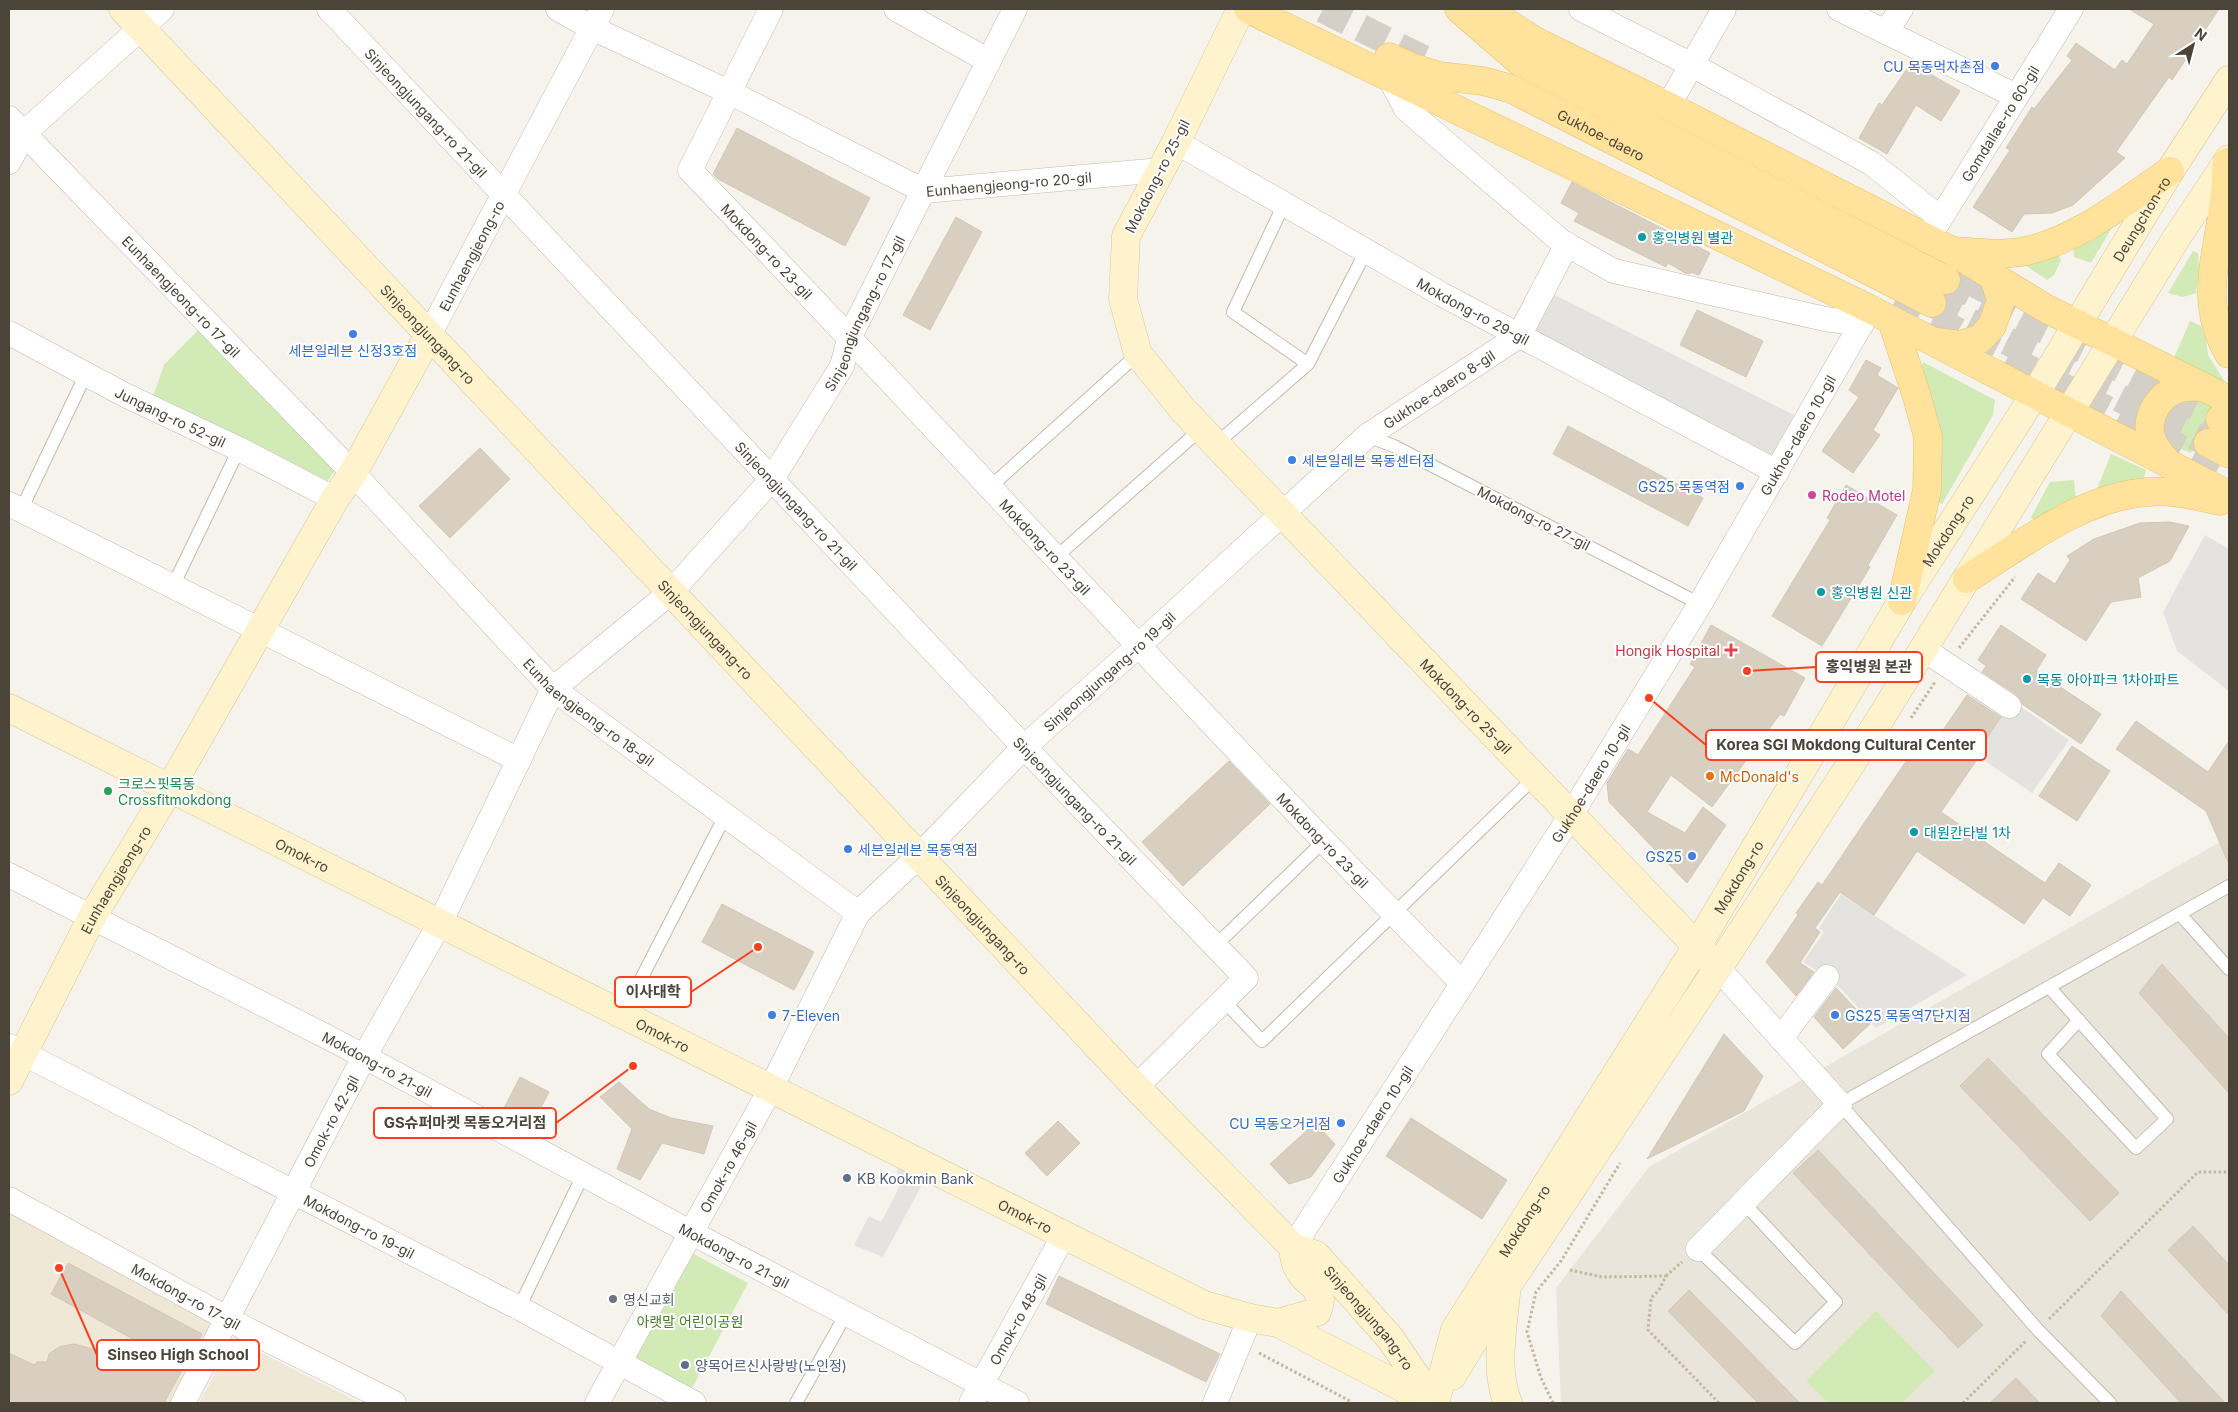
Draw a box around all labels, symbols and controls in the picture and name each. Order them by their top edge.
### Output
north arrow [2168,20,2218,70]
text: N [2192,24,2210,44]
street label: Sinjeongjungang-ro 21-gil [362,44,491,180]
place label: CU 목동먹자촌점 [1883,58,1985,75]
marker: CU 목동먹자촌점 [1989,60,2001,72]
street label: Gomdallae-ro 60-gil [1957,62,2042,185]
street label: Gukhoe-daero [1555,105,1648,164]
street label: Mokdong-ro 25-gil [1121,116,1193,236]
street label: Eunhaengjeong-ro 20-gil [925,168,1092,199]
street label: Deungchon-ro [2109,173,2173,264]
street label: Eunhaengjeong-ro [435,197,508,314]
street label: Mokdong-ro 23-gil [718,200,816,302]
place label: 홍익병원 별관 [1652,229,1733,246]
marker: 홍익병원 별관 [1636,231,1648,243]
street label: Eunhaengjeong-ro 17-gil [119,232,244,360]
street label: Sinjeongjungang-ro 17-gil [820,233,908,394]
street label: Mokdong-ro 29-gil [1414,274,1533,348]
street label: Sinjeongjungang-ro [377,281,479,387]
marker: 세븐일레븐 신정3호점 [347,328,359,340]
place label: 세븐일레븐 신정3호점 [289,342,417,359]
street label: Gukhoe-daero 8-gil [1380,346,1498,432]
street label: Gukhoe-daero 10-gil [1756,372,1839,498]
street label: Jungang-ro 52-gil [112,383,229,450]
street label: Sinjeongjungang-ro 21-gil [732,438,861,573]
place label: 세븐일레븐 목동센터점 [1302,452,1435,469]
marker: 세븐일레븐 목동센터점 [1286,454,1298,466]
place label: GS25 목동역점 [1638,478,1730,495]
marker: GS25 목동역점 [1734,480,1746,492]
street label: Mokdong-ro 27-gil [1475,482,1593,554]
place label: Rodeo Motel [1822,487,1905,504]
marker: Rodeo Motel [1806,489,1818,501]
street label: Mokdong-ro [1918,491,1977,569]
street label: Mokdong-ro 23-gil [996,495,1094,598]
street label: Sinjeongjungang-ro [655,576,757,683]
place label: 홍익병원 신관 [1831,584,1912,601]
marker: 홍익병원 신관 [1815,586,1827,598]
street label: Sinjeongjungang-ro 19-gil [1040,608,1178,735]
place label: Hongik Hospital [1615,642,1720,659]
marker: Hongik Hospital [1724,643,1738,657]
callout: 홍익병원 본관 [1816,652,1922,682]
street label: Eunhaengjeong-ro 18-gil [520,654,658,769]
street label: Mokdong-ro 25-gil [1417,655,1516,757]
text: 홍익병원 본관 [1826,657,1912,676]
place label: 목동 아아파크 1차아파트 [2037,671,2179,688]
marker: 목동 아아파크 1차아파트 [2021,673,2033,685]
street label: Gukhoe-daero 10-gil [1547,721,1633,845]
callout: Korea SGI Mokdong Cultural Center [1706,730,1986,760]
street label: Sinjeongjungang-ro 21-gil [1010,733,1141,868]
text: Korea SGI Mokdong Cultural Center [1716,735,1976,754]
place label: McDonald's [1720,768,1799,785]
marker: McDonald's [1704,770,1716,782]
place label: 크로스핏목동 Crossfitmokdong [118,775,231,808]
marker: 크로스핏목동 Crossfitmokdong [102,785,114,797]
street label: Mokdong-ro 23-gil [1274,789,1373,891]
street label: Eunhaengjeong-ro [77,822,154,936]
place label: 대원칸타빌 1차 [1924,824,2011,841]
marker: 대원칸타빌 1차 [1908,826,1920,838]
street label: Omok-ro [273,834,332,875]
street label: Mokdong-ro [1710,837,1766,917]
place label: 세븐일레븐 목동역점 [858,841,978,858]
marker: 세븐일레븐 목동역점 [842,843,854,855]
place label: GS25 [1646,848,1682,865]
marker: GS25 [1686,850,1698,862]
street label: Sinjeongjungang-ro [932,871,1034,978]
callout: 이사대학 [615,977,691,1007]
text: 이사대학 [625,982,681,1001]
place label: 7-Eleven [782,1007,840,1024]
place label: GS25 목동역7단지점 [1845,1007,1971,1024]
marker: 7-Eleven [766,1009,778,1021]
marker: GS25 목동역7단지점 [1829,1009,1841,1021]
street label: Omok-ro [633,1014,693,1055]
street label: Mokdong-ro 21-gil [320,1028,435,1100]
street label: Gukhoe-daero 10-gil [1328,1062,1416,1186]
street label: Omok-ro 42-gil [299,1072,362,1170]
callout: GS슈퍼마켓 목동오거리점 [374,1108,556,1138]
text: GS슈퍼마켓 목동오거리점 [384,1113,546,1132]
place label: CU 목동오거리점 [1229,1115,1331,1132]
marker: CU 목동오거리점 [1335,1117,1347,1129]
street label: Omok-ro 46-gil [695,1118,760,1215]
place label: KB Kookmin Bank [857,1170,974,1187]
marker: KB Kookmin Bank [841,1172,853,1184]
street label: Mokdong-ro [1495,1181,1553,1260]
street label: Mokdong-ro 19-gil [301,1191,418,1262]
street label: Omok-ro [995,1195,1055,1236]
street label: Mokdong-ro 21-gil [676,1219,792,1291]
street label: Mokdong-ro 17-gil [129,1259,244,1333]
street label: Sinjeongjungang-ro [1321,1262,1417,1373]
street label: Omok-ro 48-gil [985,1270,1050,1368]
place label: 영신교회 [623,1291,675,1308]
marker: 영신교회 [607,1293,619,1305]
park label: 아랫말 어린이공원 [637,1313,743,1330]
callout: Sinseo High School [97,1340,259,1370]
text: Sinseo High School [107,1345,249,1364]
place label: 양목어르신사랑방(노인정) [695,1357,847,1374]
marker: 양목어르신사랑방(노인정) [679,1359,691,1371]

